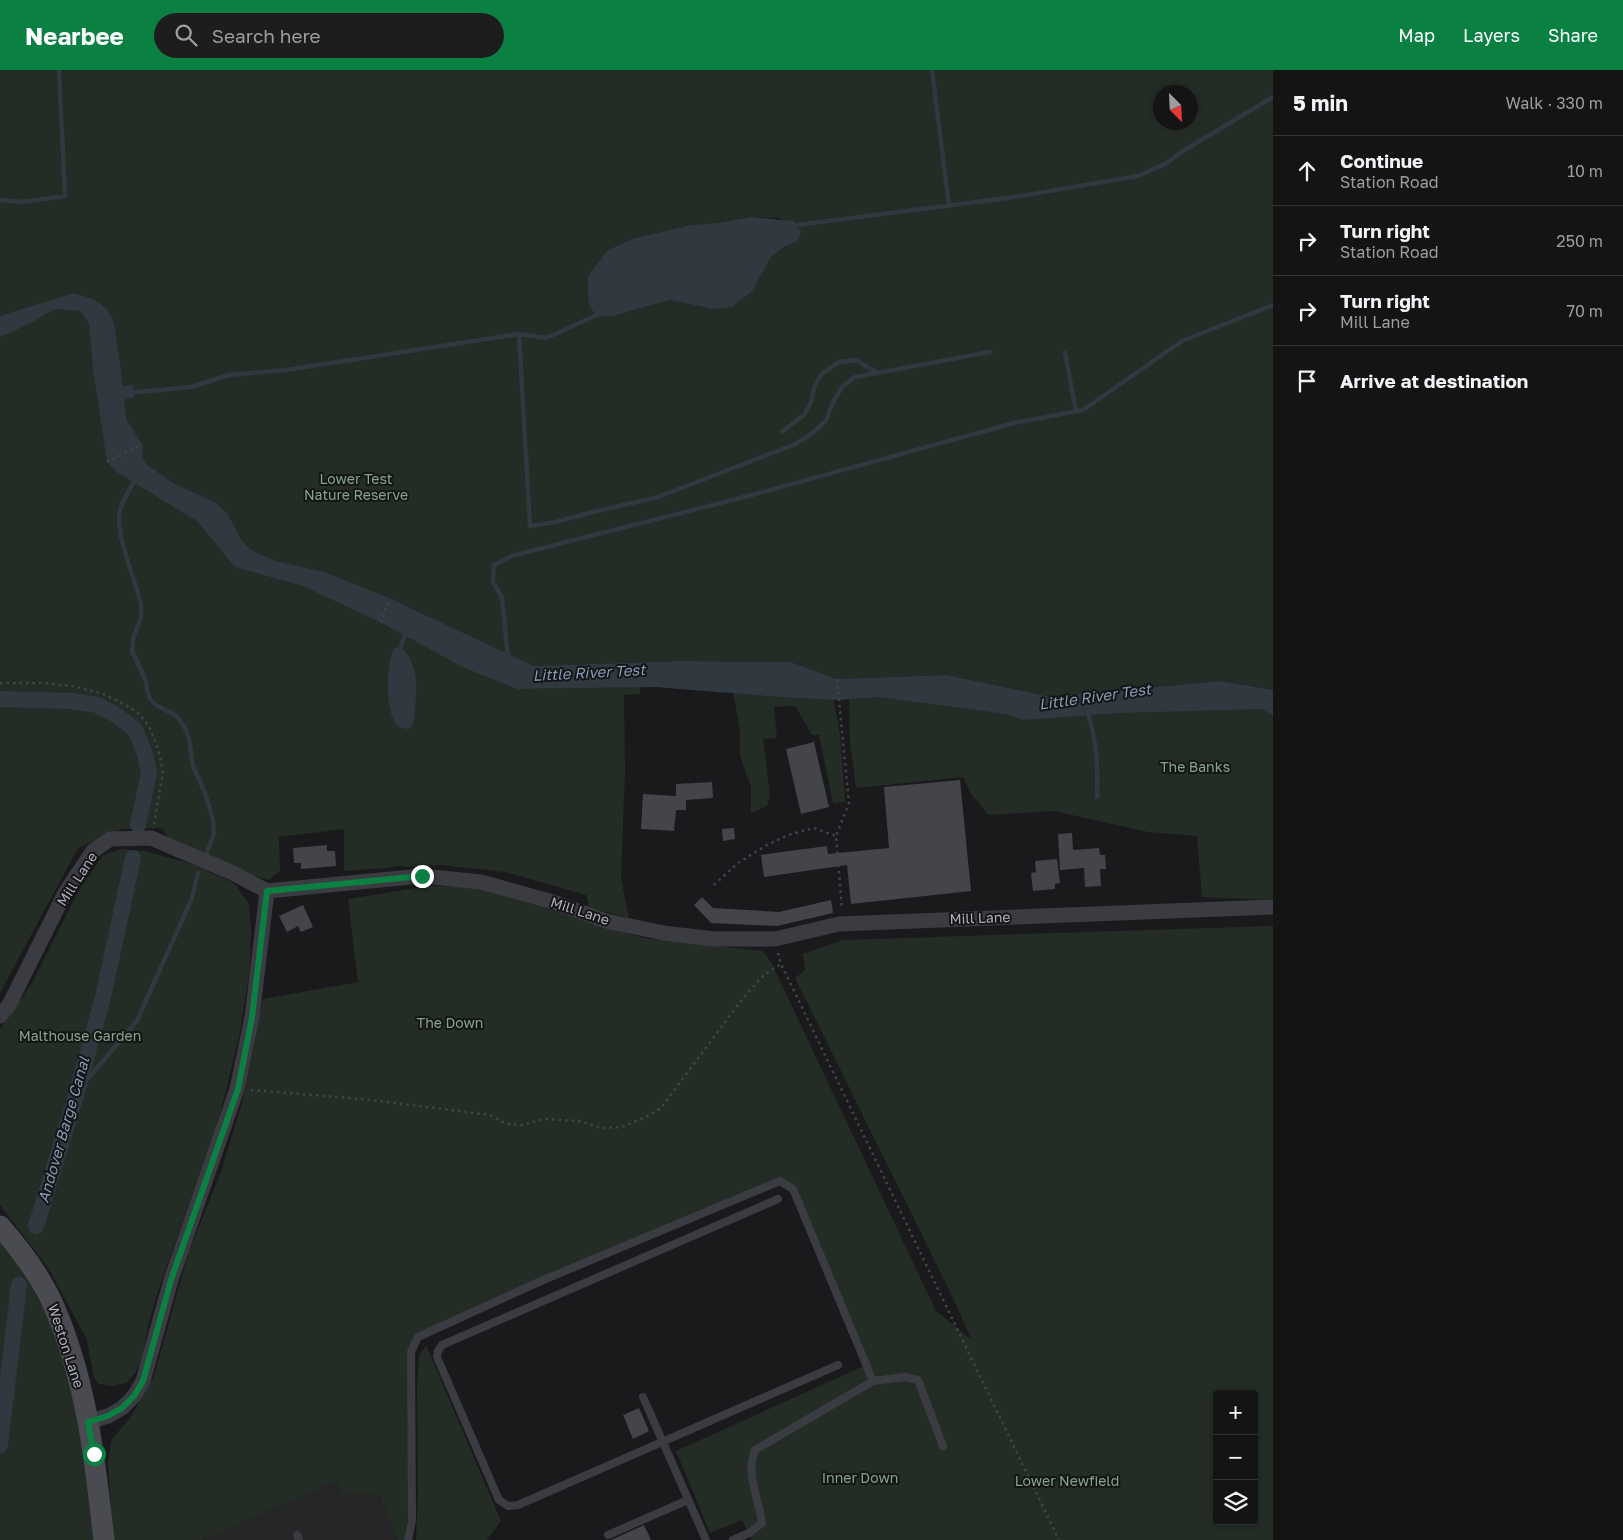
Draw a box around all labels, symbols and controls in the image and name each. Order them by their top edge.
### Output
search box [154,13,504,58]
text: Nearbee [25,21,124,50]
icon: search [172,21,200,49]
text: Search here [212,24,321,47]
text: Map [1398,24,1435,46]
text: Layers [1463,24,1520,46]
text: Share [1548,24,1598,46]
north arrow [1153,85,1198,130]
text: 5 min [1293,90,1348,116]
text: Walk · 330 m [1505,93,1603,113]
text: Continue [1340,149,1423,172]
icon: ahead [1293,157,1321,185]
text: 10 m [1567,161,1603,181]
text: Station Road [1340,172,1439,192]
text: Turn right [1340,219,1430,242]
icon: right [1293,227,1321,255]
text: 250 m [1556,231,1603,251]
text: Station Road [1340,242,1439,262]
text: Turn right [1340,289,1430,312]
icon: right [1293,297,1321,325]
text: 70 m [1566,301,1603,321]
text: Mill Lane [1340,312,1410,332]
icon: arrive [1293,367,1321,395]
text: Arrive at destination [1340,369,1528,392]
park label: Lower Test Nature Reserve [304,470,408,503]
water label: Little River Test [532,660,648,684]
water label: Little River Test [1038,679,1154,713]
park label: The Banks [1160,758,1230,775]
street label: Mill Lane [53,849,100,909]
route end [411,865,434,888]
street label: Mill Lane [549,893,612,928]
street label: Mill Lane [949,908,1011,927]
park label: The Down [417,1014,483,1031]
park label: Malthouse Garden [19,1027,141,1044]
water label: Andover Barge Canal [34,1054,94,1205]
street label: Weston Lane [45,1302,88,1390]
map controls [1213,1390,1258,1525]
button: + [1213,1390,1258,1435]
button: − [1213,1435,1258,1480]
route start [83,1443,106,1466]
park label: Inner Down [822,1469,898,1486]
park label: Lower Newfield [1015,1472,1119,1489]
button: layers [1213,1480,1258,1525]

